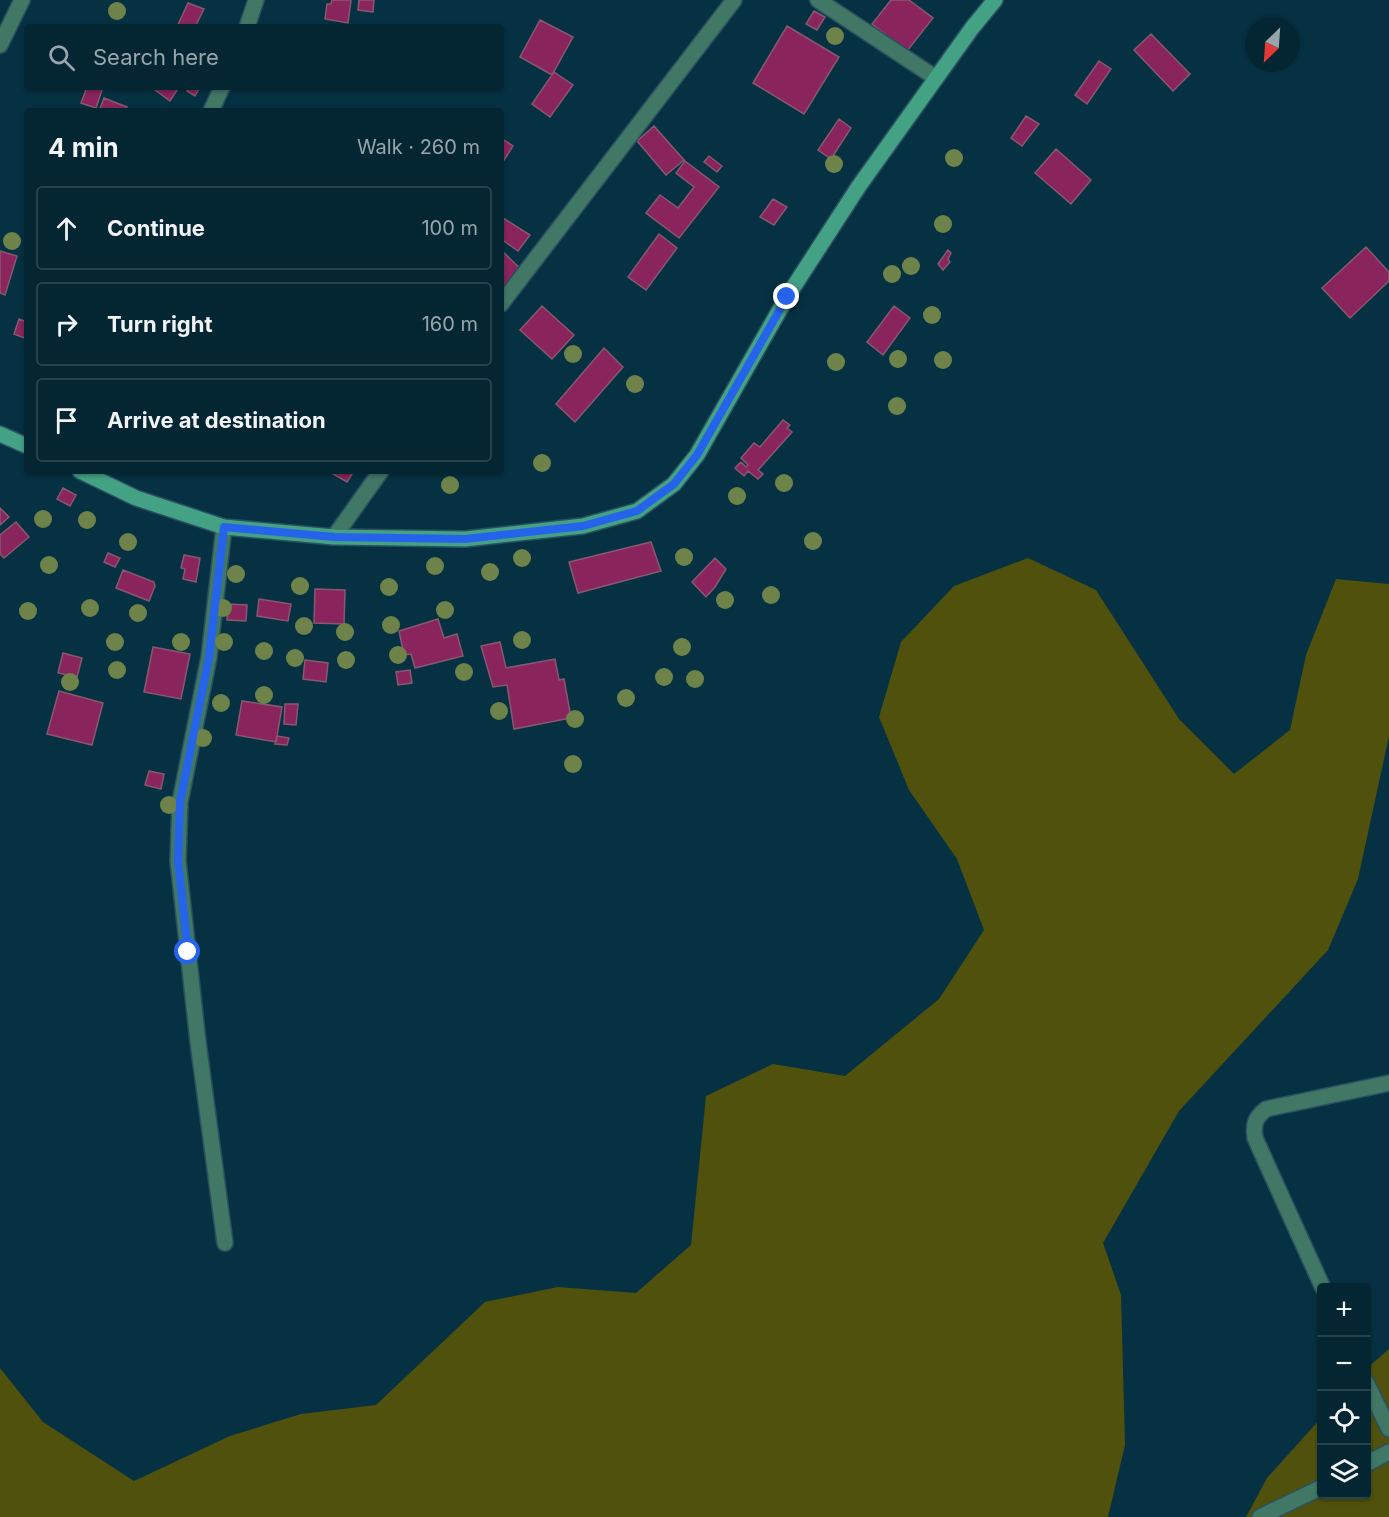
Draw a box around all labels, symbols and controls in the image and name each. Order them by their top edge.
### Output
north arrow [1245,18,1299,72]
search box [24,24,504,90]
icon: search [45,41,78,74]
text: Search here [93,44,219,70]
text: 4 min [48,132,119,163]
text: Walk · 260 m [357,135,480,159]
icon: ahead [50,212,83,245]
text: Continue [107,215,205,241]
text: 100 m [421,216,478,240]
route end [773,283,799,309]
icon: right [50,308,83,341]
text: Turn right [107,311,213,337]
text: 160 m [422,312,478,336]
icon: arrive [50,404,83,437]
text: Arrive at destination [107,407,326,433]
route start [174,938,200,964]
map controls [1317,1283,1371,1499]
button: + [1317,1283,1371,1337]
button: − [1317,1337,1371,1391]
button: locate [1317,1391,1371,1445]
button: layers [1317,1445,1371,1499]

